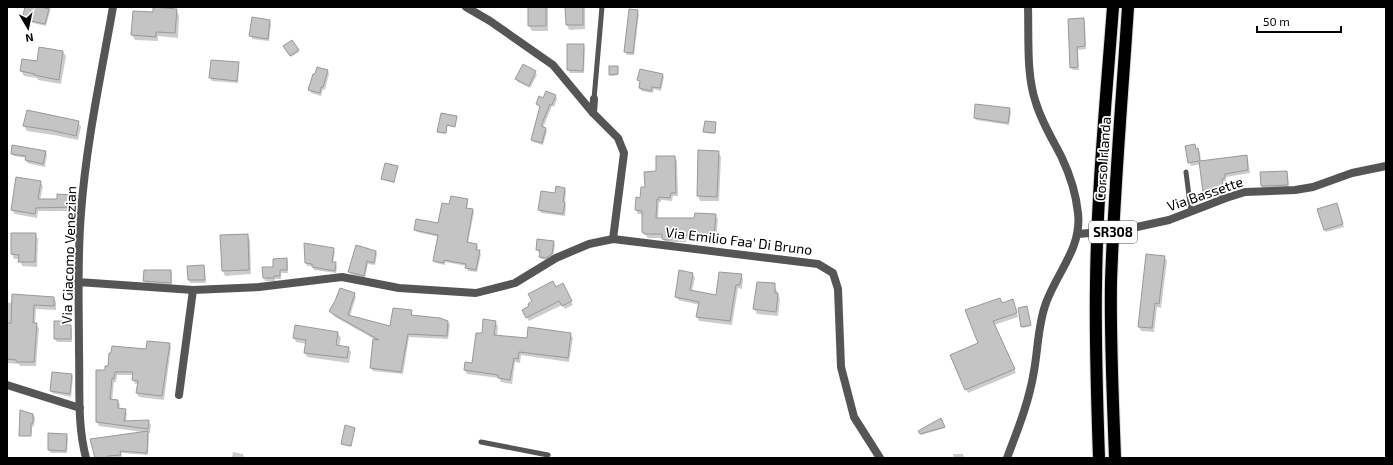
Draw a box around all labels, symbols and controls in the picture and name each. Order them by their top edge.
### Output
north arrow [8,8,48,48]
scale bar [1257,8,1341,34]
text: 50 m [1263,14,1290,28]
text: N [25,31,35,45]
street label: Corso Irlanda [1091,116,1114,202]
street label: Via Bassette [1165,173,1245,214]
street label: Via Giacomo Venezian [58,186,79,324]
road number: SR308 [1089,221,1137,243]
street label: Via Emilio Faa' Di Bruno [665,223,813,258]

